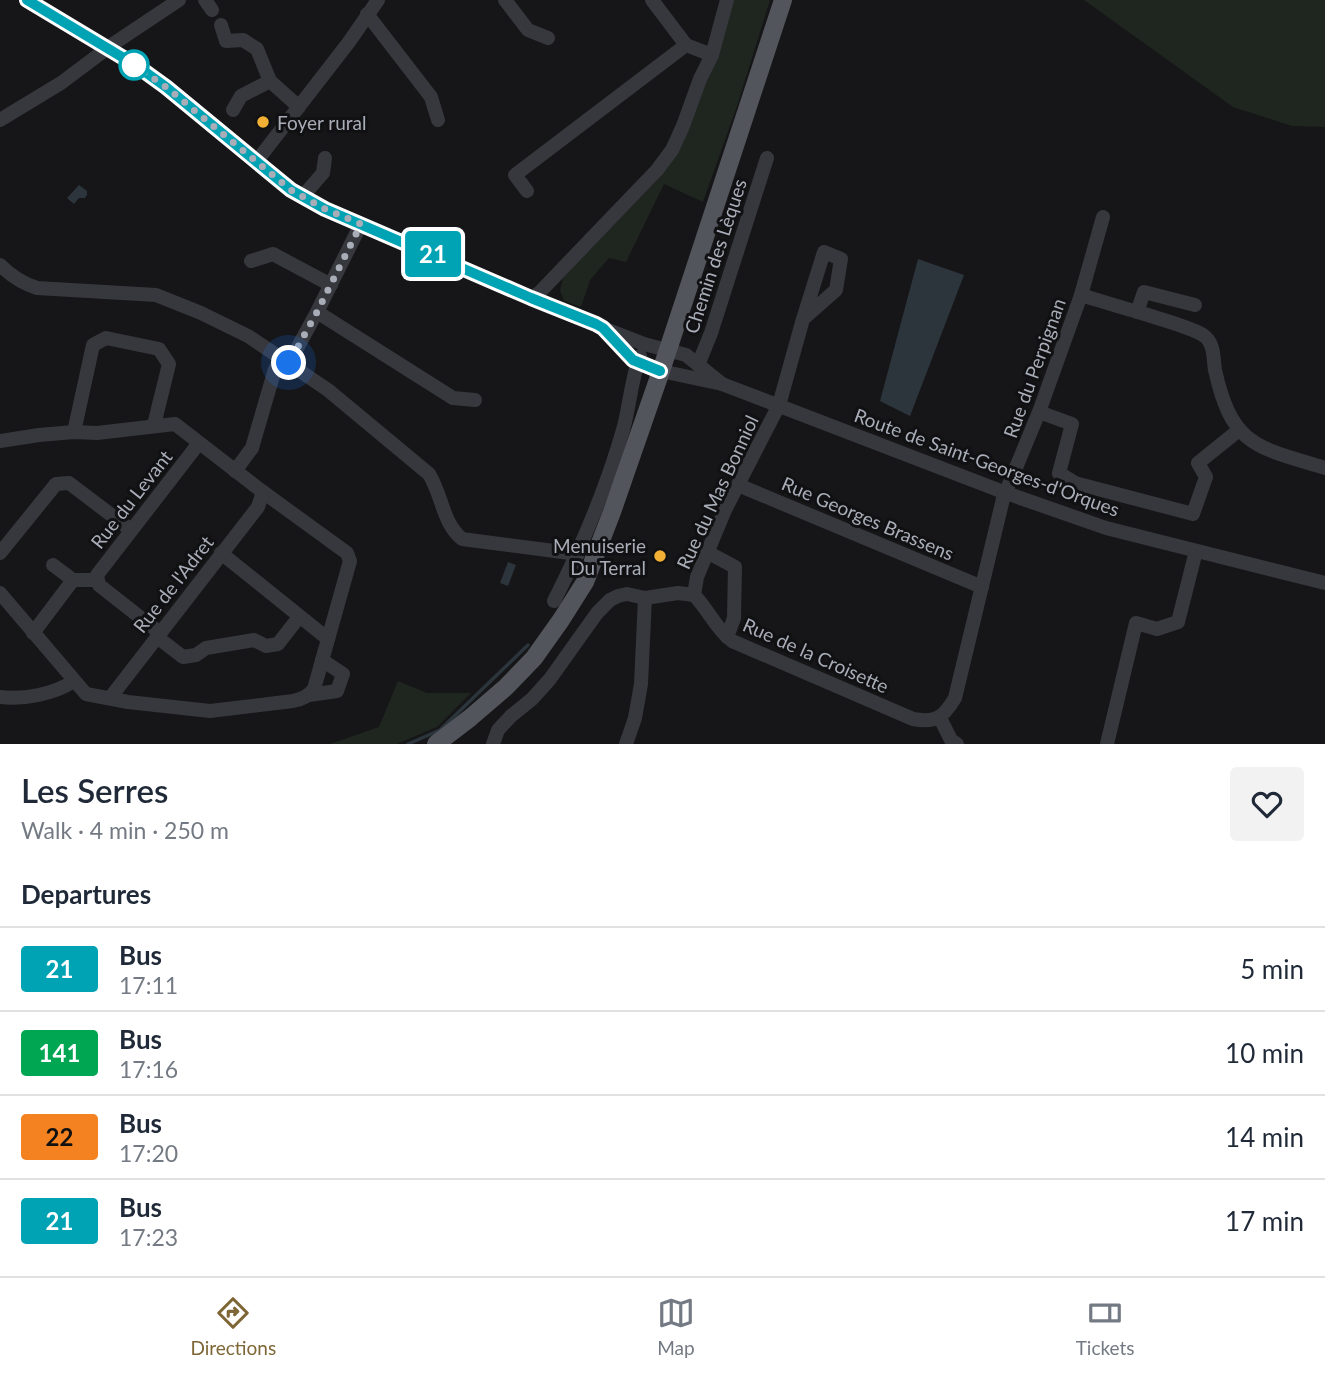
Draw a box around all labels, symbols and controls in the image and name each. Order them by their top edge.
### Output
unlabelled marker [119,50,149,80]
place label: Foyer rural [277,111,367,134]
marker: Foyer rural [255,114,271,130]
street label: Chemin des Lèques [679,176,751,336]
line badge: 21 [402,231,464,277]
text: 21 [419,239,447,268]
street label: Rue du Perpignan [998,295,1070,441]
your location [271,345,306,380]
street label: Route de Saint-Georges-d'Orques [851,403,1123,521]
street label: Rue du Mas Bonniol [671,411,763,573]
street label: Rue du Levant [86,445,177,553]
street label: Rue Georges Brassens [778,471,958,565]
street label: Rue de l'Adret [128,531,218,637]
place label: Menuiserie Du Terral [553,534,646,579]
marker: Menuiserie Du Terral [652,548,668,564]
street label: Rue de la Croisette [740,613,892,697]
button: heart [1230,767,1304,841]
text: Les Serres [21,770,168,810]
text: Walk · 4 min · 250 m [21,816,229,844]
text: Departures [21,878,151,910]
text: Bus [119,939,162,971]
text: 5 min [1240,953,1304,985]
text: 21 [46,954,73,983]
text: 17:11 [119,971,178,999]
text: Bus [119,1023,162,1055]
text: 10 min [1225,1037,1304,1069]
text: 141 [39,1038,80,1067]
text: 17:16 [119,1055,178,1083]
text: Bus [119,1107,162,1139]
text: 14 min [1225,1121,1304,1153]
text: 22 [46,1122,73,1151]
text: 17:20 [119,1139,178,1167]
text: Bus [119,1191,162,1223]
text: 17 min [1225,1205,1304,1237]
text: 21 [46,1206,73,1235]
text: 17:23 [119,1223,178,1251]
tab: Directions [190,1294,276,1359]
tab: Map [657,1294,695,1359]
tab: Tickets [1076,1294,1135,1359]

